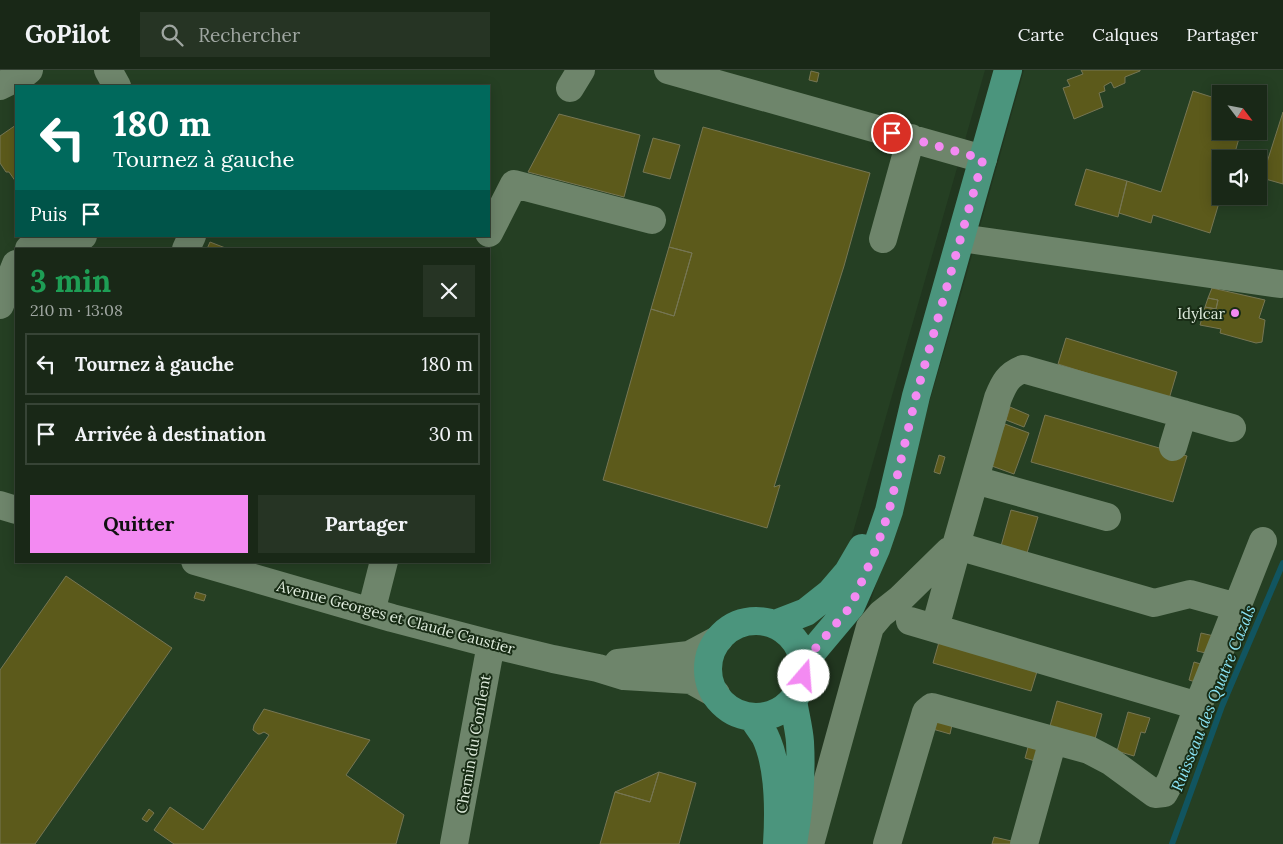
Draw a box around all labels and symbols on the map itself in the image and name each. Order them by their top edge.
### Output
north arrow [1212,85,1268,140]
pin [871,112,913,154]
place label: Idylcar [1177,304,1226,323]
marker: Idylcar [1229,307,1241,319]
street label: Avenue Georges et Claude Caustier [274,576,517,658]
water label: Ruisseau des Quatre Cazals [1166,602,1260,794]
position arrow [777,649,829,701]
street label: Chemin du Conflent [451,673,495,815]

